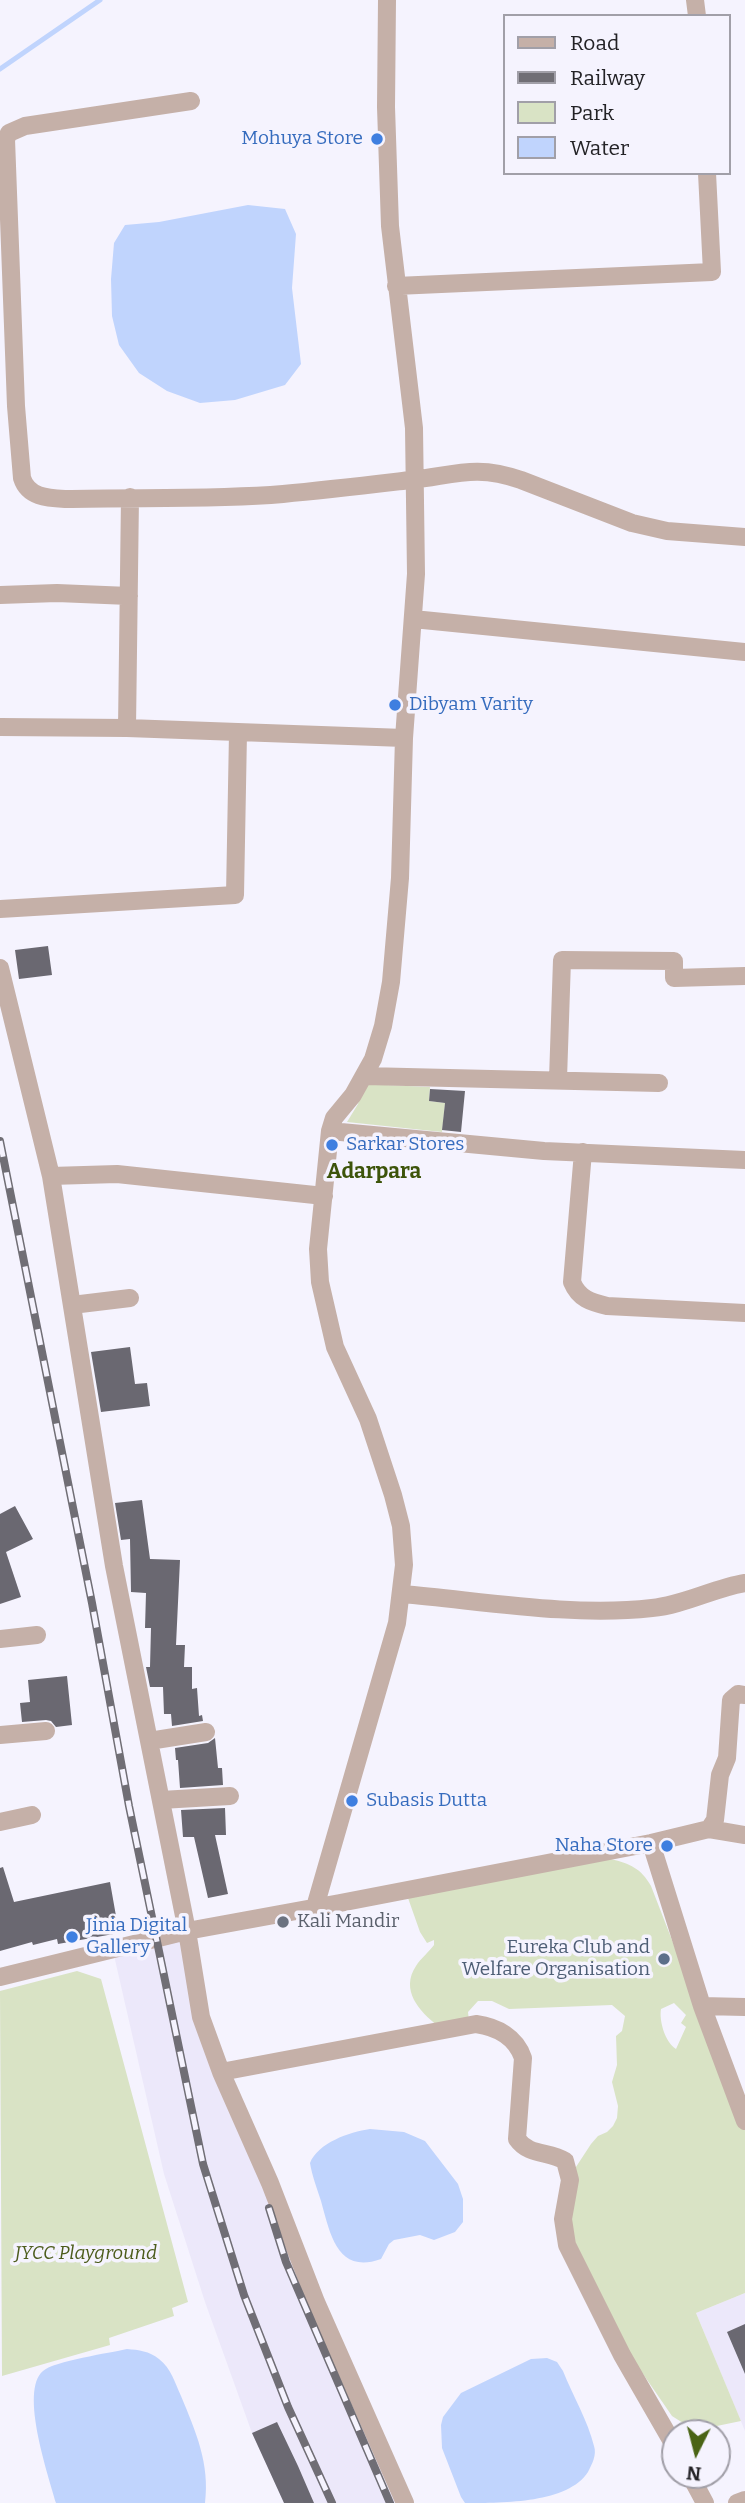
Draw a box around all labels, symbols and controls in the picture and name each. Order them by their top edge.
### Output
legend [504,14,731,175]
text: Road [570,30,619,56]
text: Railway [570,65,645,91]
text: Park [570,100,614,126]
place label: Mohuya Store [241,128,363,150]
marker: Mohuya Store [369,131,385,147]
text: Water [570,135,629,161]
place label: Dibyam Varity [409,694,533,716]
marker: Dibyam Varity [387,697,403,713]
place label: Sarkar Stores [346,1134,464,1156]
marker: Sarkar Stores [324,1137,340,1153]
district label: Adarpara [327,1159,421,1185]
place label: Subasis Dutta [366,1790,487,1812]
marker: Subasis Dutta [344,1793,360,1809]
place label: Naha Store [555,1835,653,1857]
marker: Naha Store [659,1838,675,1854]
place label: Kali Mandir [297,1911,399,1933]
marker: Kali Mandir [275,1914,291,1930]
place label: Jinia Digital Gallery [86,1915,187,1959]
marker: Jinia Digital Gallery [64,1929,80,1945]
place label: Eureka Club and Welfare Organisation [462,1937,650,1981]
marker: Eureka Club and Welfare Organisation [656,1951,672,1967]
park label: JYCC Playground [15,2243,157,2265]
north arrow [661,2419,731,2489]
text: N [685,2461,702,2486]

